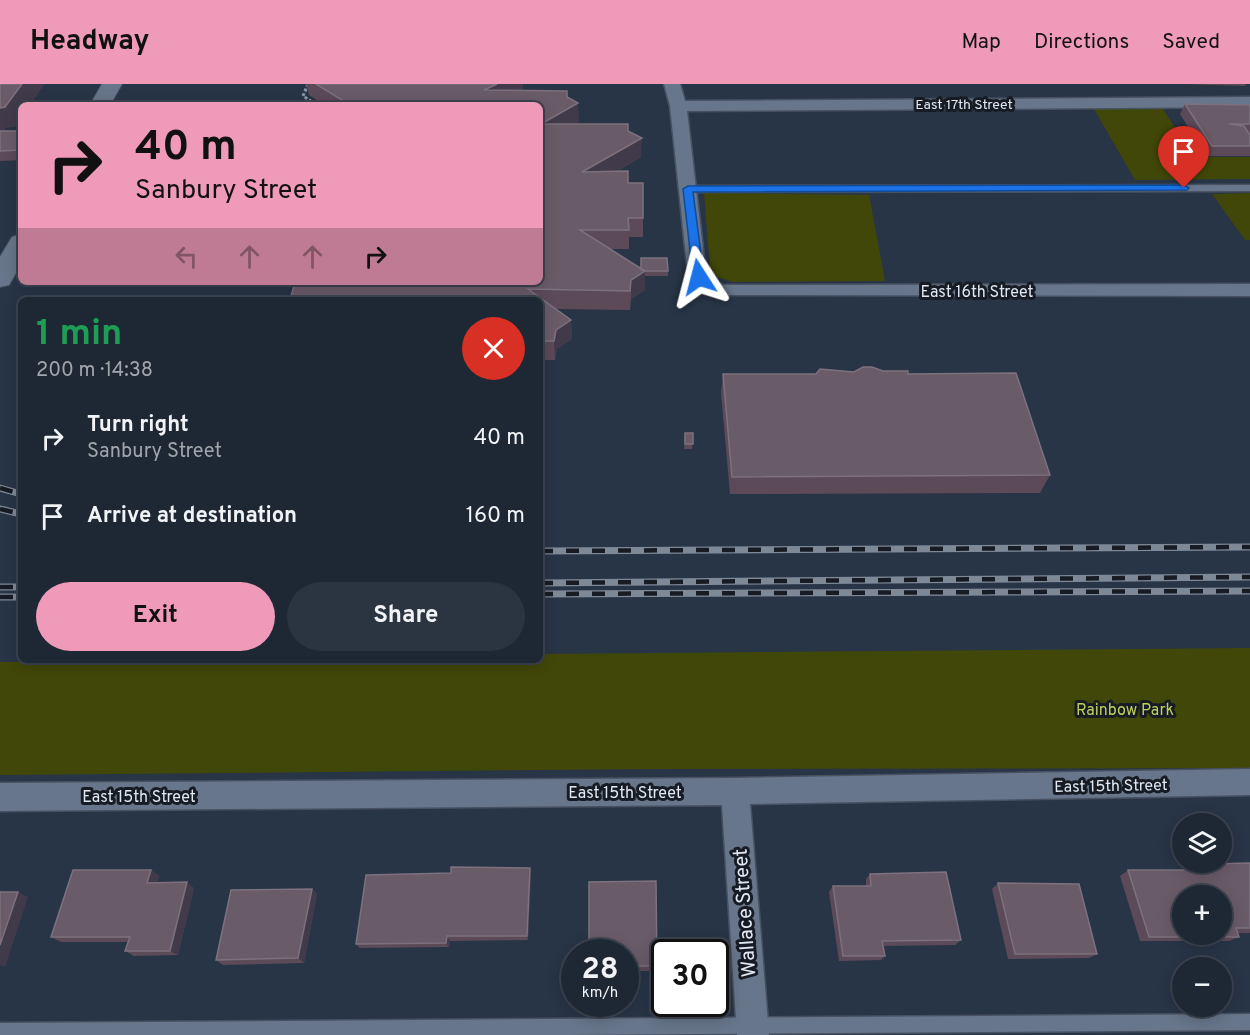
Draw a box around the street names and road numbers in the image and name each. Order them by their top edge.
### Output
street label: East 17th Street [915,97,1013,114]
street label: East 16th Street [920,283,1034,303]
street label: East 15th Street [1054,776,1168,798]
street label: East 15th Street [568,784,682,804]
street label: East 15th Street [82,788,196,808]
street label: Wallace Street [729,848,763,978]

